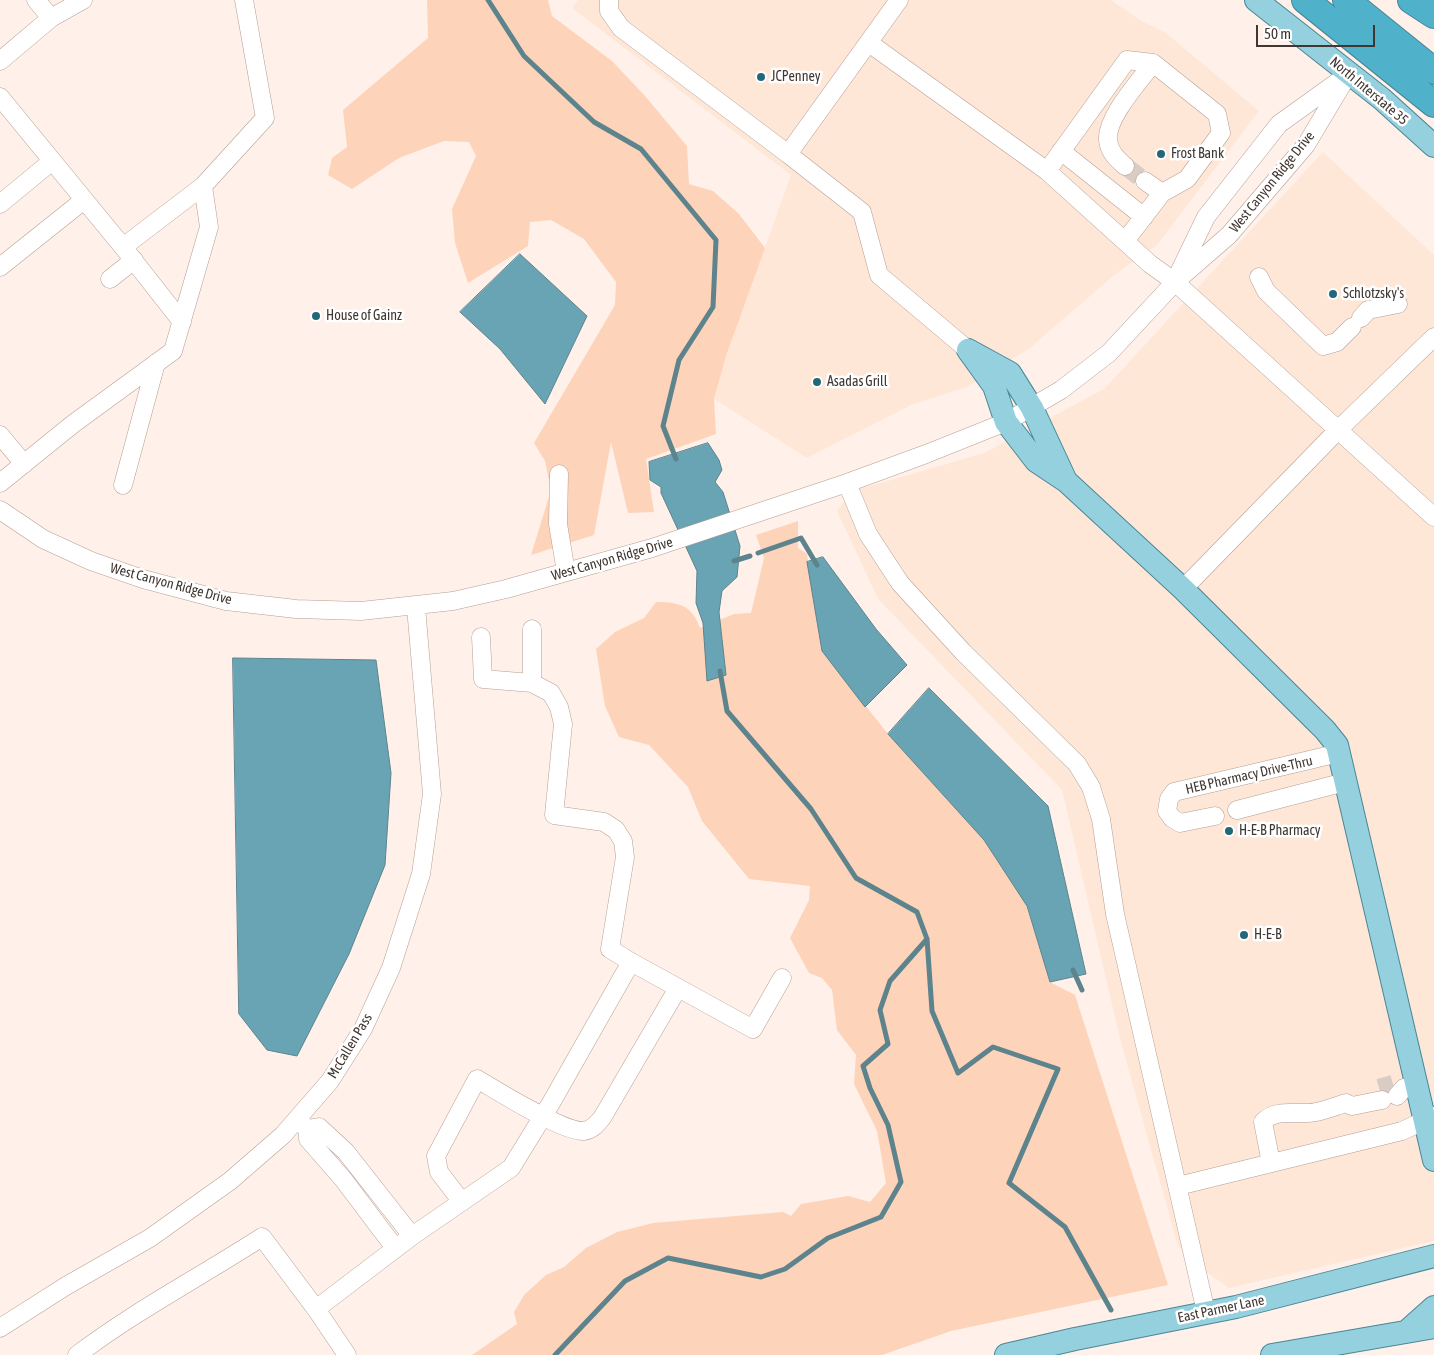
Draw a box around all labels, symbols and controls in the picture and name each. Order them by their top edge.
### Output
scale bar [1259,15,1378,47]
text: 50 m [1264,25,1291,42]
street label: North Interstate 35 [1326,53,1412,129]
place label: JCPenney [771,69,820,85]
marker: JCPenney [755,71,767,83]
street label: West Canyon Ridge Drive [1226,128,1318,236]
place label: Frost Bank [1171,146,1224,162]
marker: Frost Bank [1155,148,1167,160]
place label: Schlotzsky's [1343,286,1404,302]
marker: Schlotzsky's [1327,288,1339,300]
place label: House of Gainz [326,308,402,324]
marker: House of Gainz [310,310,322,322]
place label: Asadas Grill [827,374,888,390]
marker: Asadas Grill [811,376,823,388]
street label: West Canyon Ridge Drive [549,534,675,584]
street label: West Canyon Ridge Drive [108,560,234,608]
street label: HEB Pharmacy Drive-Thru [1184,752,1314,798]
place label: H-E-B Pharmacy [1239,823,1320,839]
marker: H-E-B Pharmacy [1223,825,1235,837]
place label: H-E-B [1254,927,1282,943]
marker: H-E-B [1238,929,1250,941]
street label: McCallen Pass [324,1011,376,1081]
street label: East Parmer Lane [1176,1292,1266,1326]

